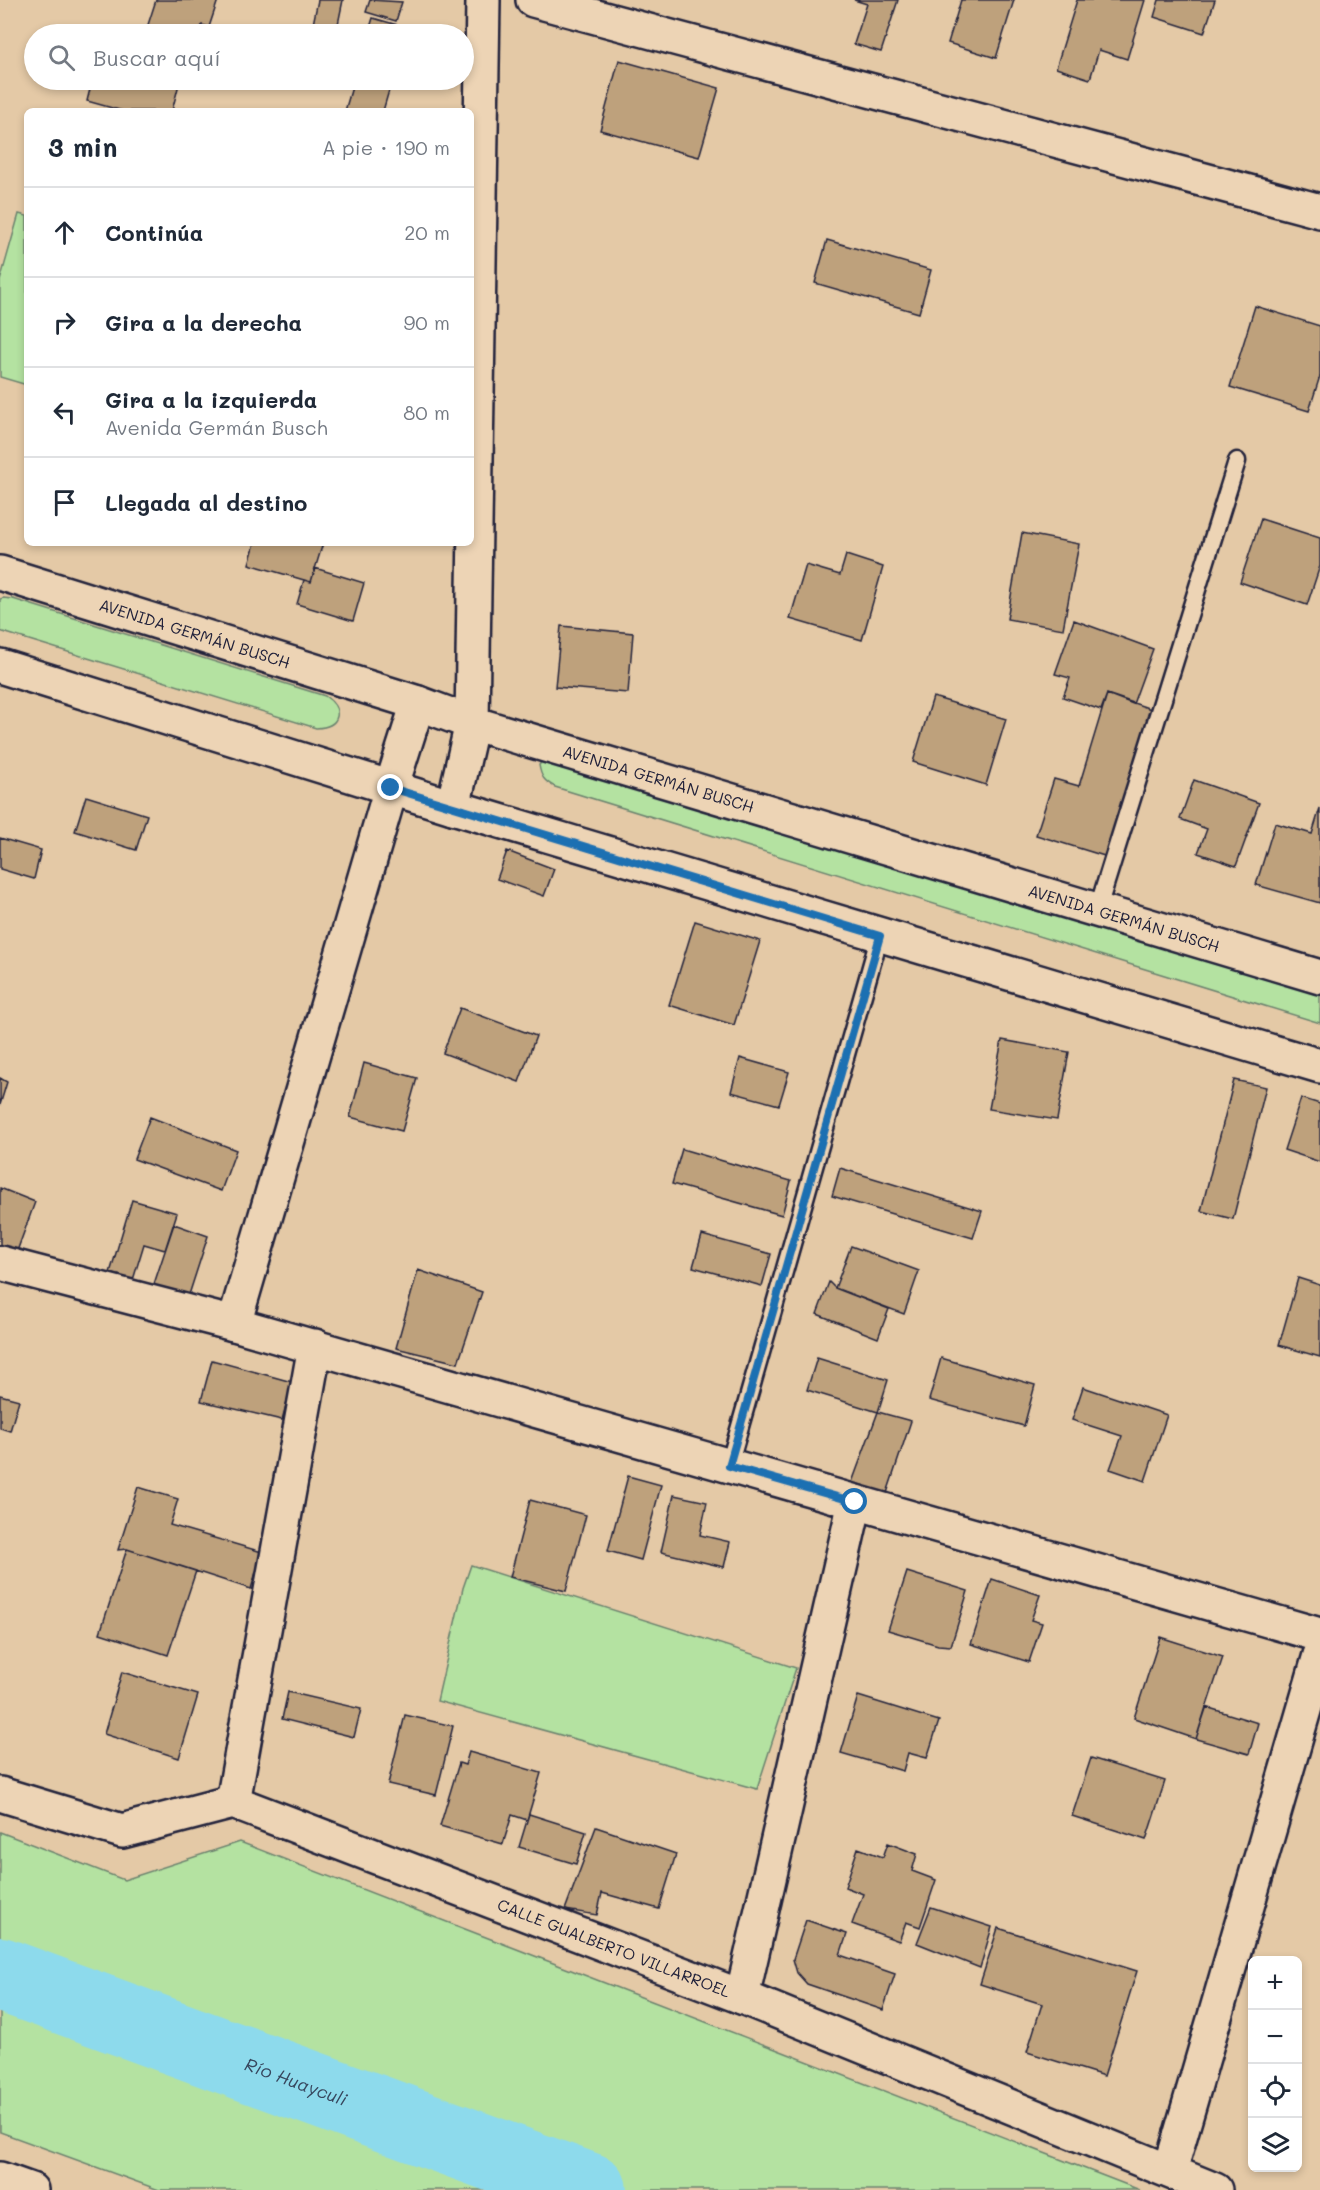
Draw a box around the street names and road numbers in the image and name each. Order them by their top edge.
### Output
street label: AVENIDA GERMÁN BUSCH [97,594,293,673]
street label: AVENIDA GERMÁN BUSCH [560,740,757,817]
street label: AVENIDA GERMÁN BUSCH [1026,879,1222,956]
street label: CALLE GUALBERTO VILLARROEL [494,1893,734,2002]

